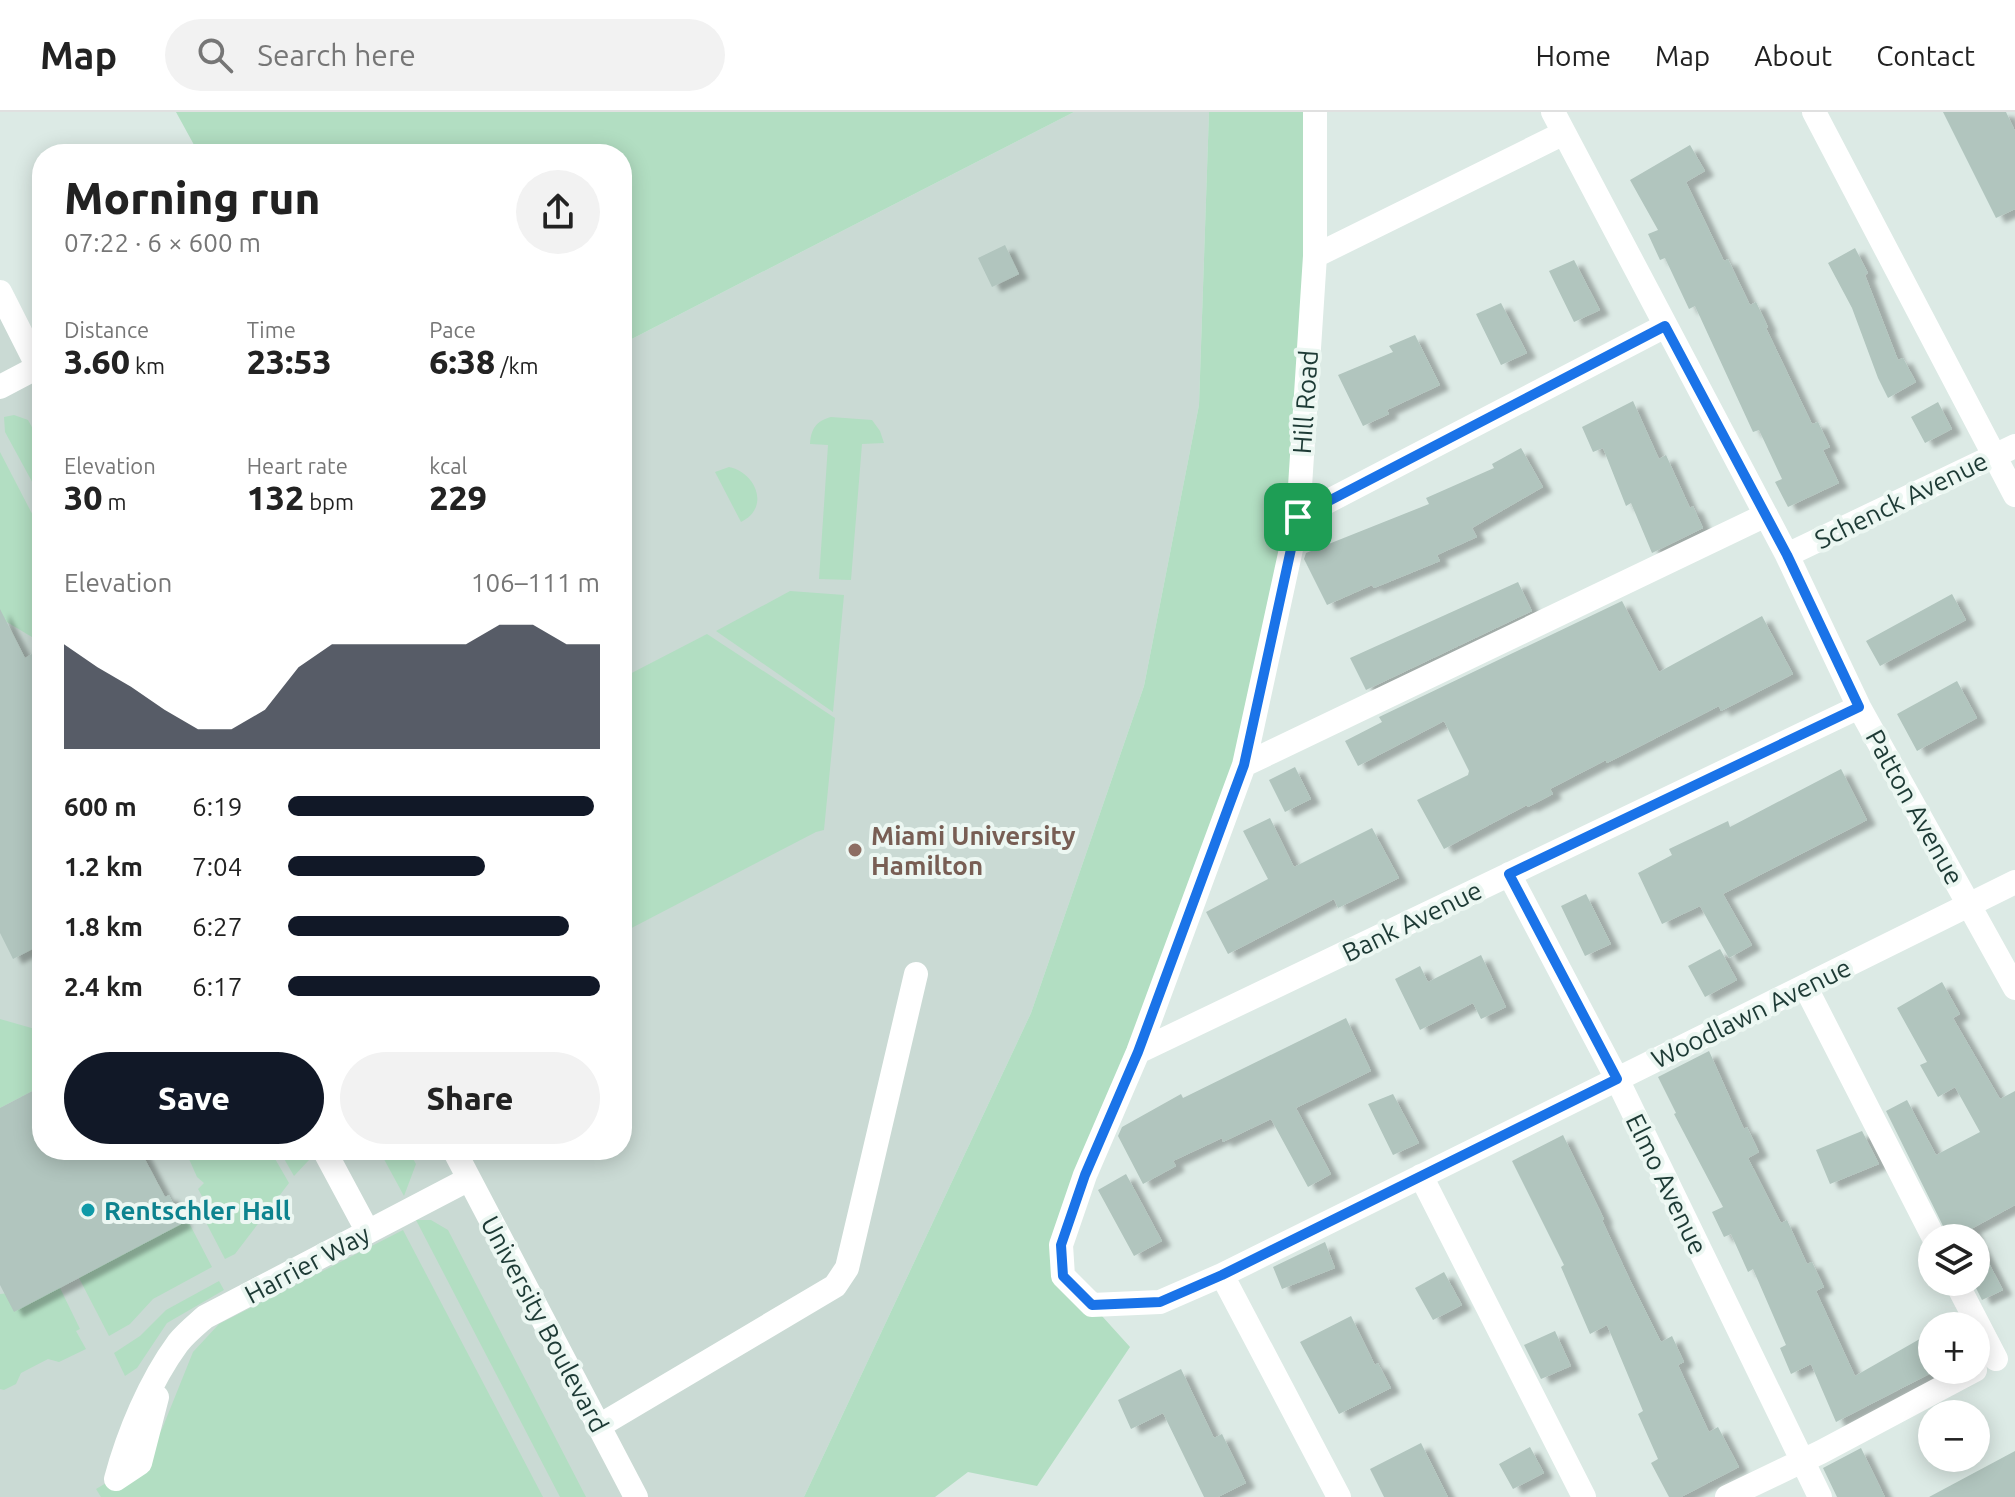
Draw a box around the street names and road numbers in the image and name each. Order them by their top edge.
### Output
street label: Hill Road [1287,349,1323,455]
street label: Schenck Avenue [1810,446,1992,554]
street label: Patton Avenue [1860,724,1970,890]
street label: Bank Avenue [1338,875,1486,967]
street label: Woodlawn Avenue [1647,952,1855,1074]
street label: Elmo Avenue [1621,1109,1713,1259]
street label: University Boulevard [476,1211,614,1437]
street label: Harrier Way [240,1219,374,1309]

